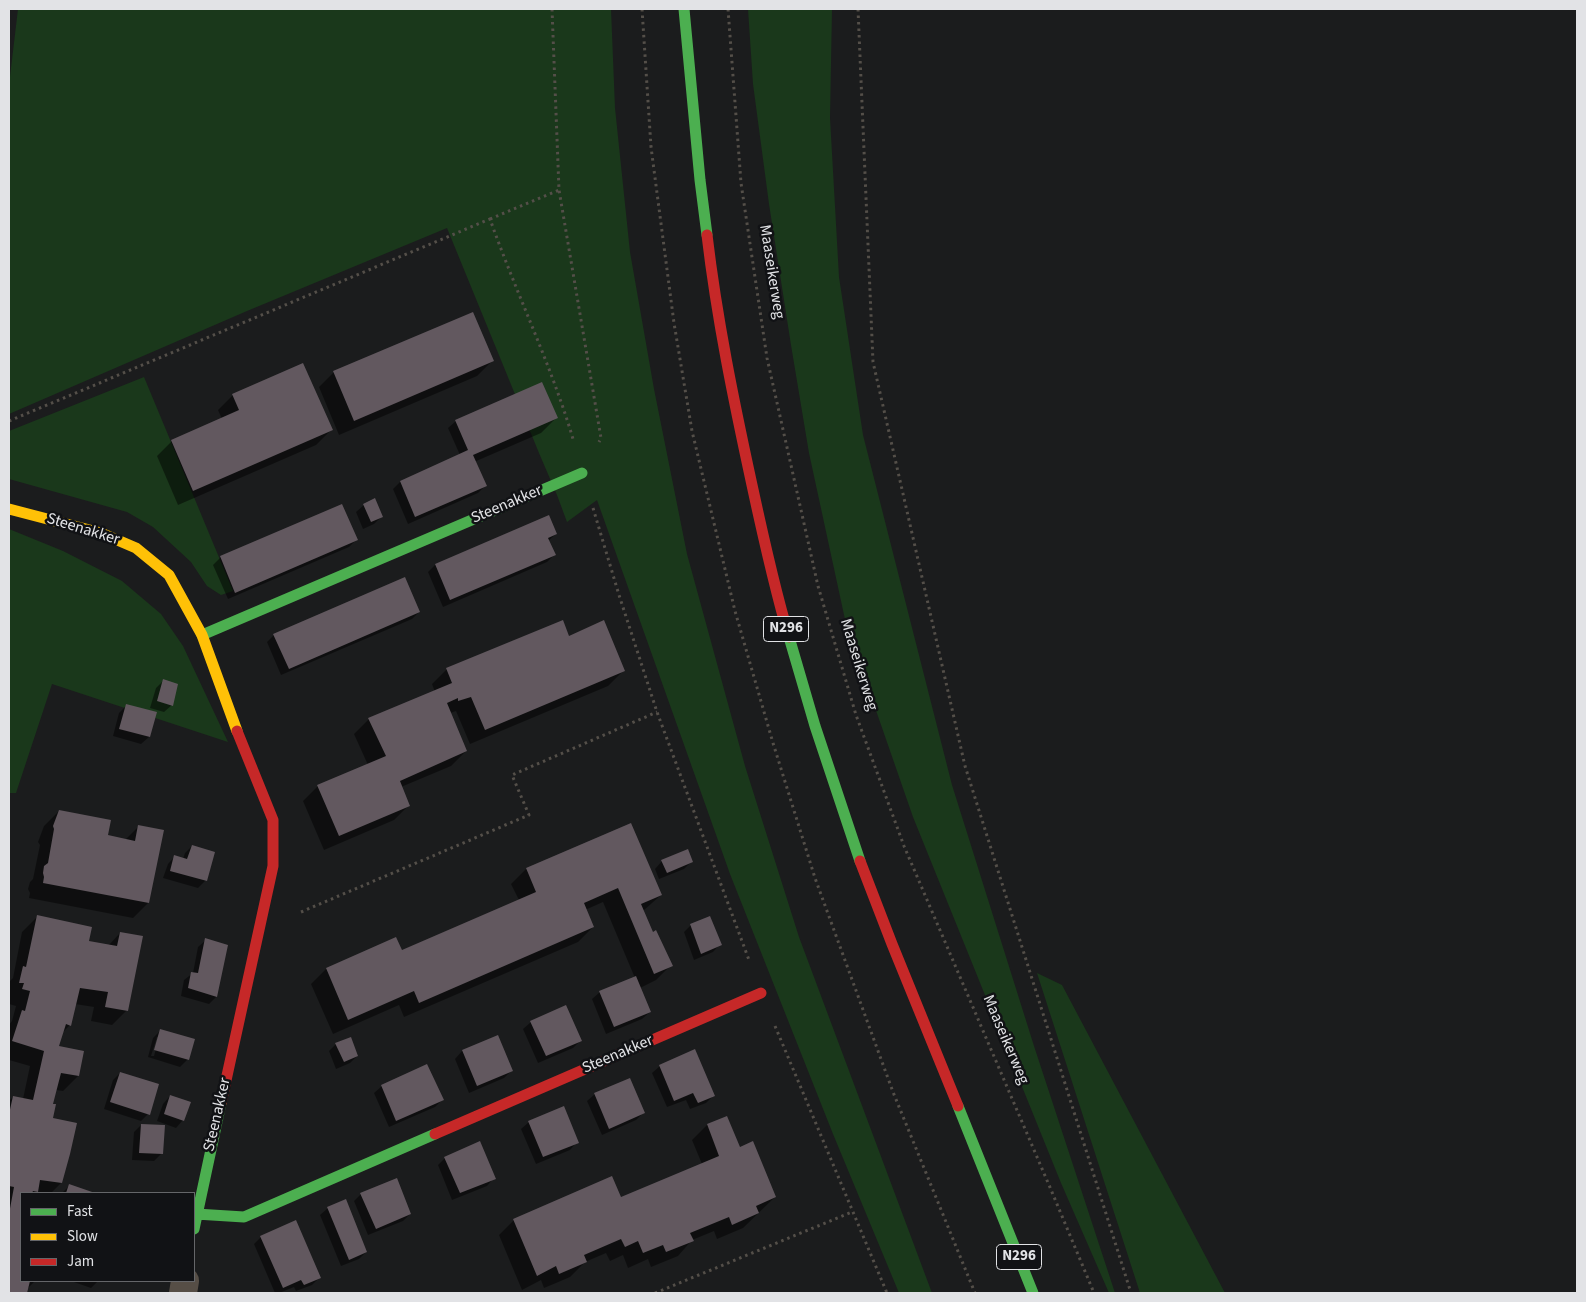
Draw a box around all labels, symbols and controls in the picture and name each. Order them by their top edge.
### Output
street label: Maaseikerweg [754,224,788,320]
street label: Steenakker [469,481,545,529]
street label: Steenakker [44,510,122,550]
road number: N296 [764,616,808,642]
street label: Maaseikerweg [835,617,881,713]
street label: Maaseikerweg [978,993,1032,1087]
street label: Steenakker [580,1031,656,1079]
street label: Steenakker [200,1076,236,1154]
legend [20,1192,195,1282]
text: Fast [67,1201,93,1222]
text: Slow [67,1226,98,1247]
road number: N296 [996,1244,1042,1270]
text: Jam [67,1251,94,1272]

